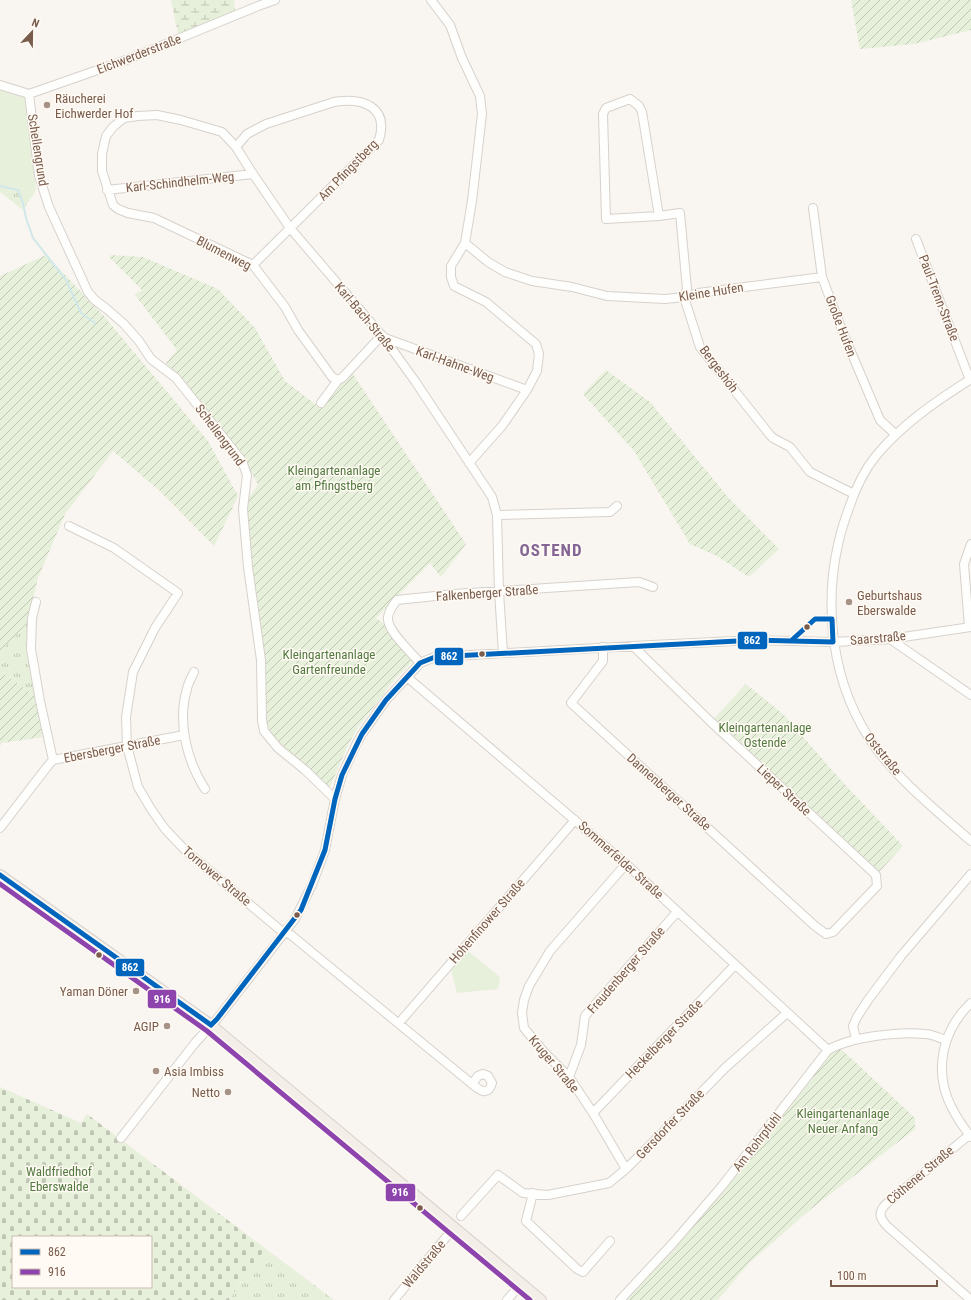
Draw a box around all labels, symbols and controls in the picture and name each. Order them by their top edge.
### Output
north arrow [12,12,52,52]
text: N [30,16,41,31]
street label: Eichwerderstraße [95,31,183,77]
place label: Räucherei Eichwerder Hof [55,91,133,121]
marker: Räucherei Eichwerder Hof [42,100,52,110]
street label: Schellengrund [25,113,51,187]
street label: Am Pfingstberg [315,136,381,204]
street label: Karl-Schindhelm-Weg [125,169,235,195]
street label: Blumenweg [194,233,254,273]
street label: Paul-Trenn-Straße [916,253,962,343]
street label: Karl-Bach-Straße [332,279,398,355]
street label: Kleine Hufen [678,279,744,305]
street label: Große Hufen [822,293,860,359]
street label: Karl-Hahne-Weg [414,343,496,385]
street label: Bergeshöh [697,343,741,395]
street label: Schellengrund [192,401,248,469]
park label: Kleingartenanlage am Pfingstberg [288,463,380,493]
district label: OSTEND [519,540,583,560]
street label: Falkenberger Straße [435,582,539,604]
place label: Geburtshaus Eberswalde [857,588,922,618]
marker: Geburtshaus Eberswalde [844,597,854,607]
unlabelled marker [802,622,812,632]
street label: Saarstraße [850,628,906,648]
line badge: 862 [737,631,768,650]
text: 862 [744,634,761,647]
park label: Kleingartenanlage Gartenfreunde [283,647,375,677]
line badge: 862 [434,647,464,666]
unlabelled marker [477,649,487,659]
text: 862 [441,650,458,663]
park label: Kleingartenanlage Ostende [719,720,811,750]
street label: Oststraße [861,730,905,778]
street label: Ebersberger Straße [62,732,162,766]
street label: Dannenberger Straße [624,750,714,834]
street label: Lieper Straße [754,761,814,819]
street label: Sommerfelder Straße [576,818,666,902]
street label: Tornower Straße [180,843,254,909]
street label: Hohenfinower Straße [446,876,528,966]
unlabelled marker [292,910,302,920]
street label: Freudenberger Straße [584,923,668,1017]
unlabelled marker [94,950,104,960]
line badge: 862 [115,958,145,977]
text: 862 [122,961,139,974]
place label: Yaman Döner [60,984,128,999]
marker: Yaman Döner [131,986,141,996]
line badge: 916 [147,989,177,1009]
text: 916 [154,993,171,1006]
street label: Heckelberger Straße [622,996,706,1082]
place label: AGIP [133,1019,159,1034]
marker: AGIP [162,1021,172,1031]
street label: Kruger Straße [526,1032,582,1096]
place label: Asia Imbiss [164,1064,224,1079]
marker: Asia Imbiss [151,1066,161,1076]
place label: Netto [192,1085,220,1100]
street label: Gersdorfer Straße [633,1086,707,1162]
marker: Netto [223,1087,233,1097]
park label: Kleingartenanlage Neuer Anfang [797,1106,889,1136]
street label: Am Rohrpfuhl [730,1110,784,1174]
street label: Cöthener Straße [883,1143,957,1207]
park label: Waldfriedhof Eberswalde [26,1164,92,1194]
line badge: 916 [385,1183,416,1202]
text: 916 [392,1186,409,1199]
unlabelled marker [415,1203,425,1213]
legend [12,1236,152,1288]
street label: Waldstraße [400,1237,448,1291]
text: 862 [48,1245,66,1259]
scale bar [831,1262,937,1288]
text: 916 [48,1265,66,1279]
text: 100 m [837,1269,867,1283]

